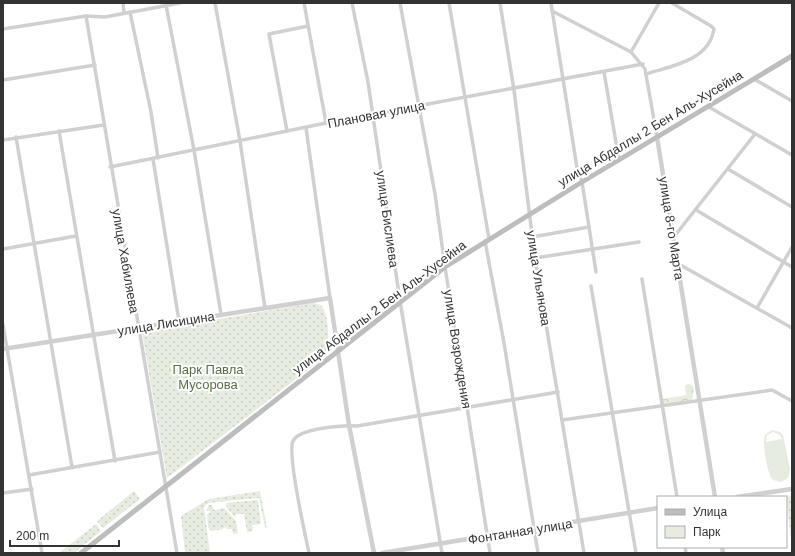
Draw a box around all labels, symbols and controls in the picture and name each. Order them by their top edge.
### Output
street label: улица Абдаллы 2 Бен Аль-Хусейна [555,67,746,190]
street label: Плановая улица [326,98,427,131]
street label: улица Бислиева [373,170,402,269]
street label: улица 8-го Марта [656,175,687,282]
street label: улица Хабиляева [109,208,142,315]
street label: улица Ульянова [524,229,554,328]
street label: улица Абдаллы 2 Бен Аль-Хусейна [290,237,469,377]
street label: улица Возрождения [441,288,474,410]
street label: улица Лисицина [116,308,216,339]
park label: Парк Павла Мусорова [172,362,244,392]
legend [657,496,787,548]
text: Улица [693,505,727,519]
street label: Фонтанная улица [467,516,574,547]
scale bar [10,522,119,548]
text: Парк [693,525,721,539]
text: 200 m [16,529,49,543]

